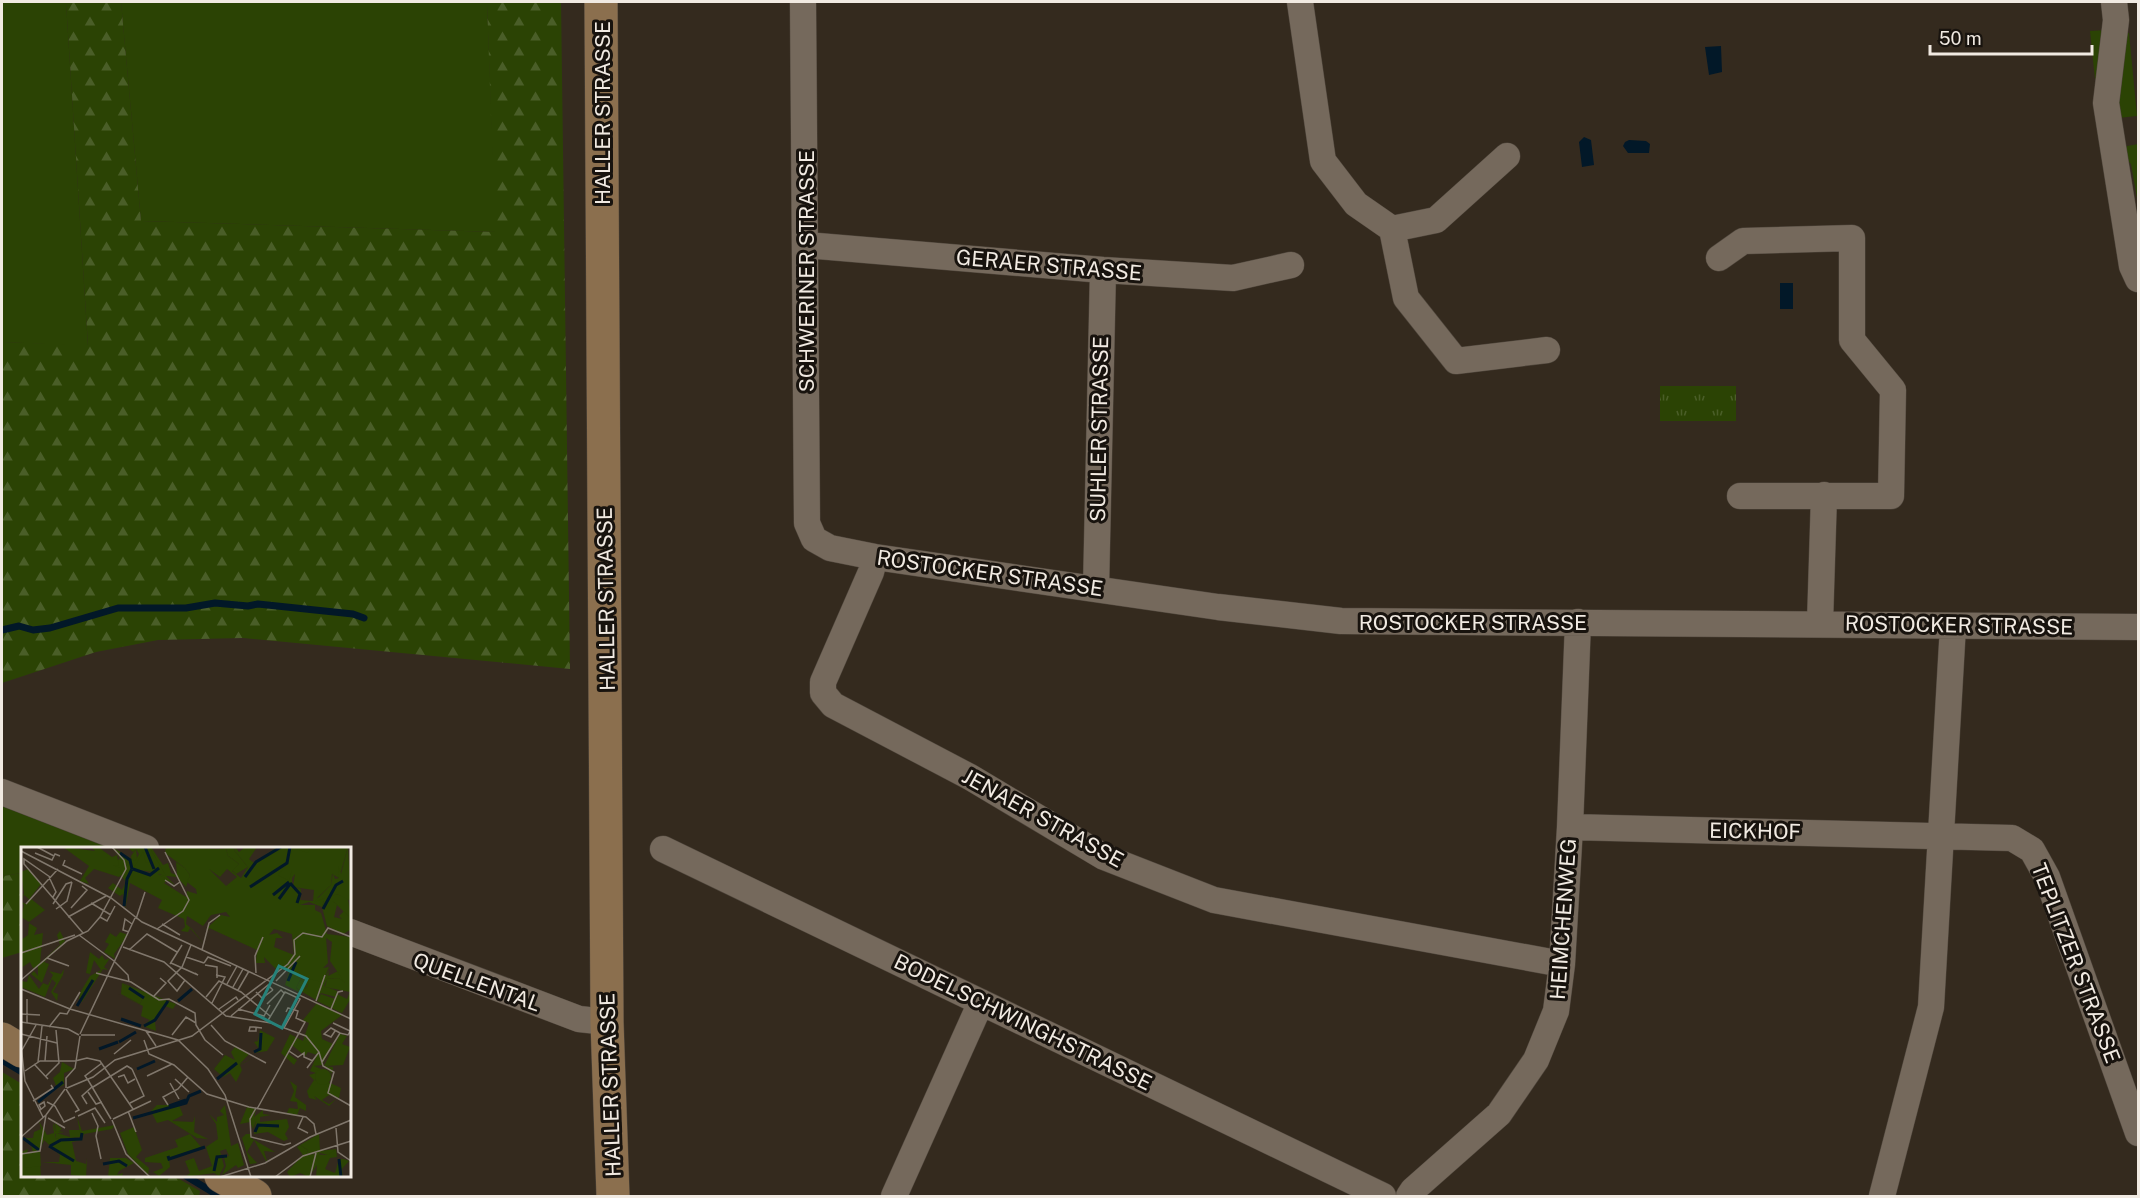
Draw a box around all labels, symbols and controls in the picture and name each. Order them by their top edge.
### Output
scale bar [1930,18,2092,56]
street label: HALLER STRASSE [590,21,615,205]
text: 50 m [1939,28,1982,49]
street label: SCHWERINER STRASSE [794,150,819,392]
street label: GERAER STRASSE [955,244,1143,286]
street label: SUHLER STRASSE [1085,336,1113,522]
street label: HALLER STRASSE [592,507,620,691]
street label: ROSTOCKER STRASSE [875,545,1105,601]
street label: ROSTOCKER STRASSE [1359,610,1587,635]
street label: ROSTOCKER STRASSE [1845,611,2073,639]
street label: JENAER STRASSE [958,763,1128,873]
street label: EICKHOF [1709,818,1801,844]
street label: HEIMCHENWEG [1545,837,1581,1001]
inset map [21,847,351,1177]
street label: TEPLITZER STRASSE [2026,860,2126,1066]
street label: QUELLENTAL [410,947,544,1017]
street label: BODELSCHWINGHSTRASSE [890,949,1156,1095]
street label: HALLER STRASSE [594,993,626,1177]

